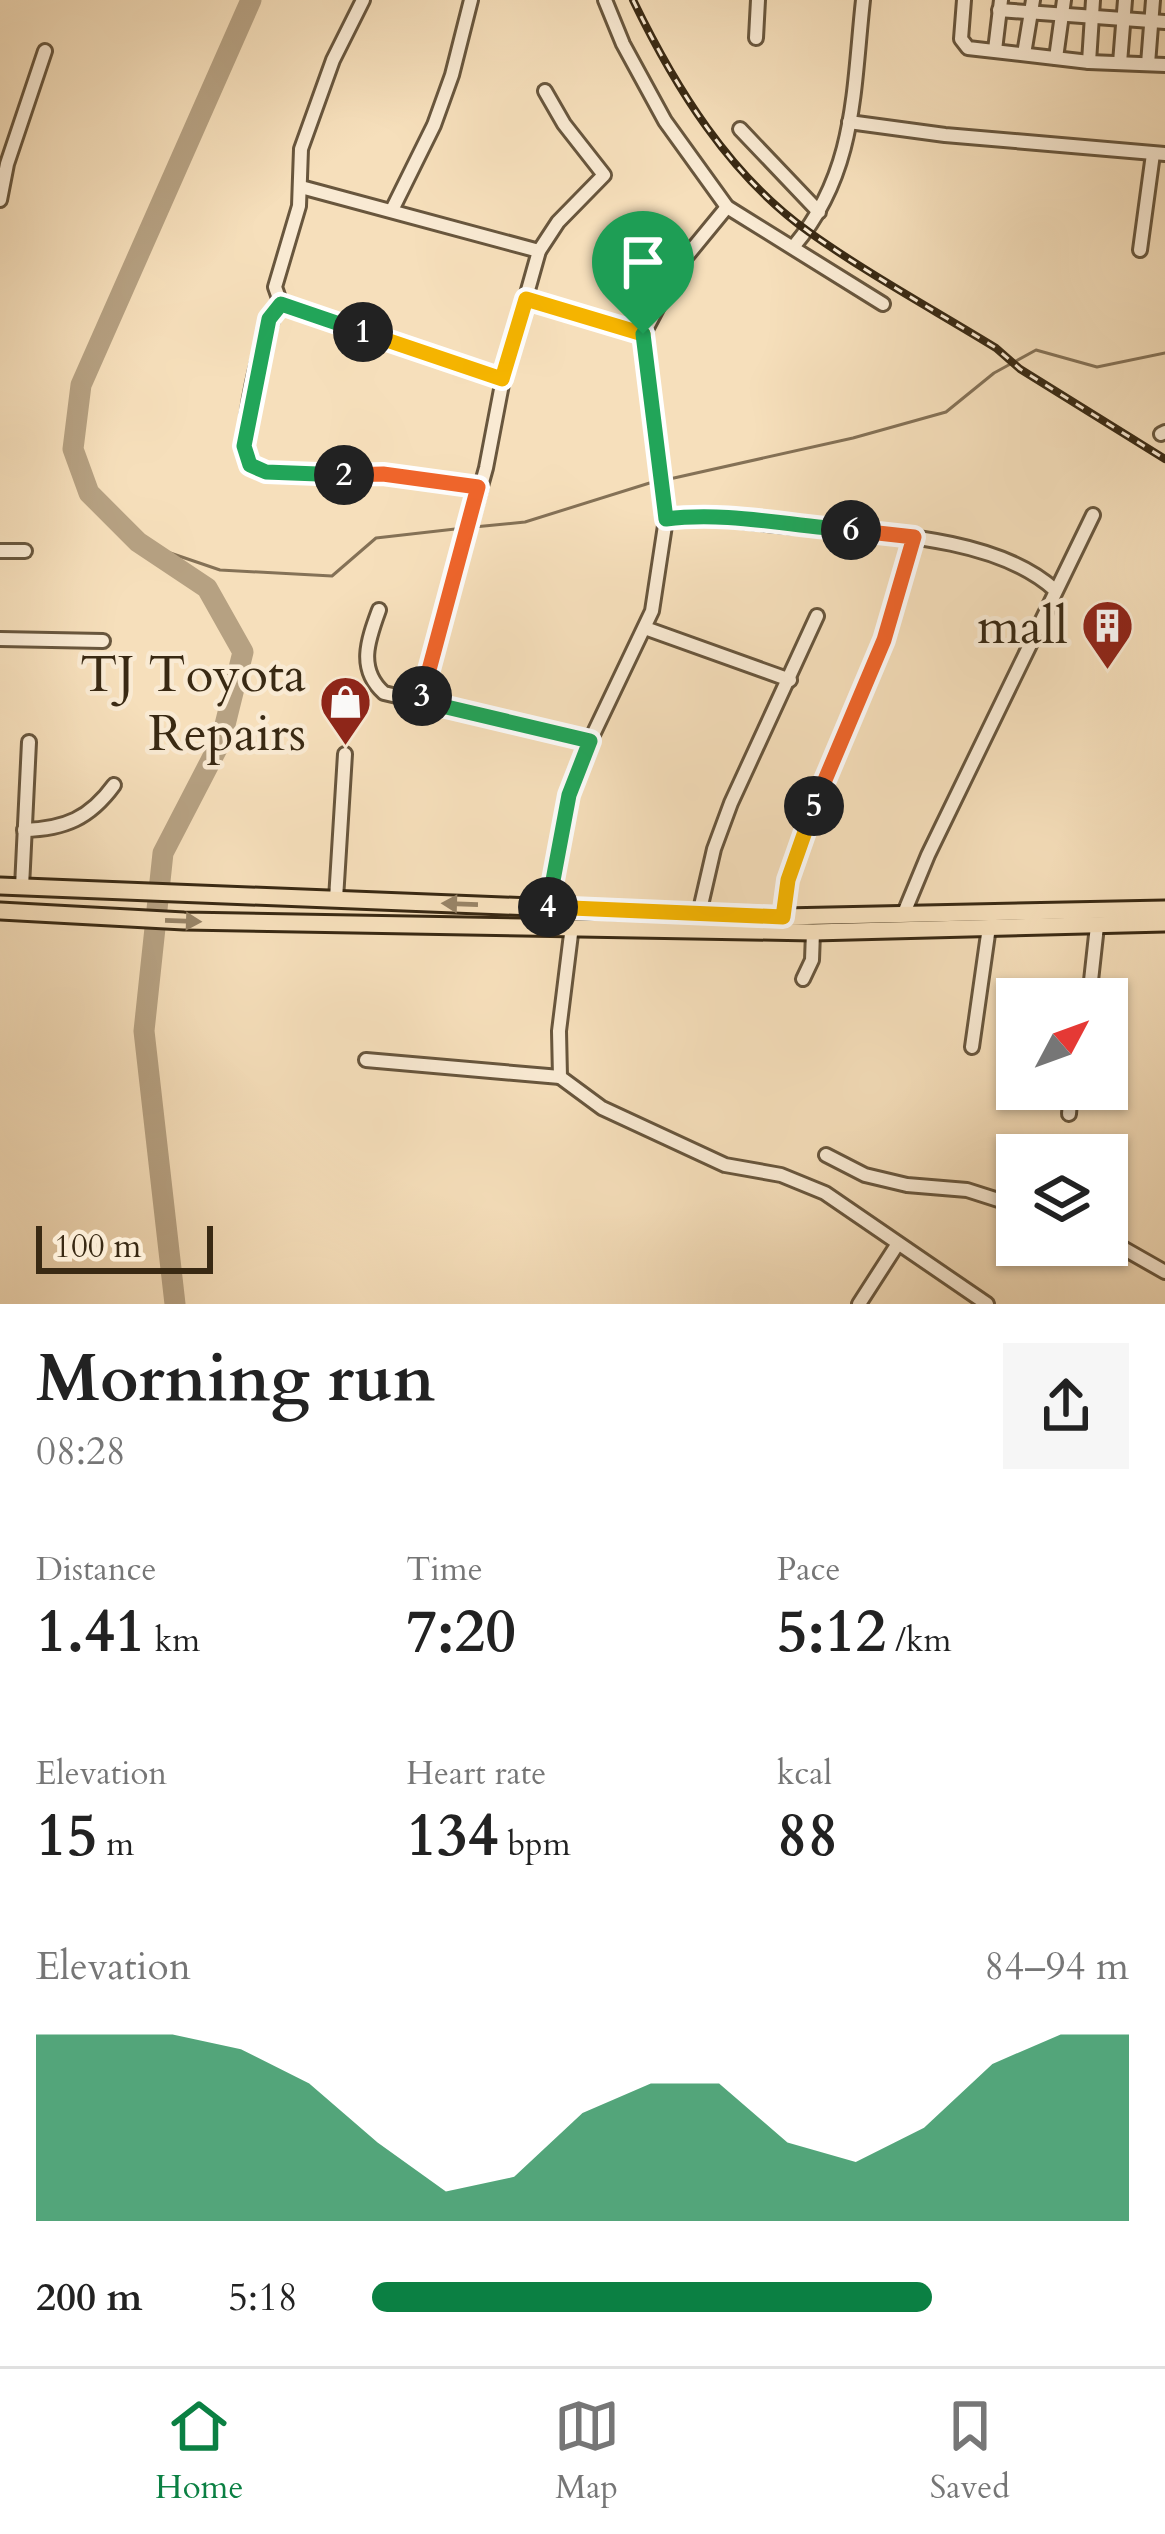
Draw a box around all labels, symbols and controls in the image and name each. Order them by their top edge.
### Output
pin [592,211,694,334]
icon: arrive [610,229,676,295]
pin: 1 [333,302,393,362]
text: 1 [355,309,371,354]
pin: 2 [314,445,374,505]
text: 2 [336,452,352,497]
pin: 6 [821,500,881,560]
text: 6 [843,507,859,552]
place label: mall [977,592,1068,662]
building icon: mall [1079,597,1135,671]
place label: TJ Toyota Repairs [80,640,306,769]
pin: 3 [392,666,452,726]
text: 3 [414,673,430,718]
shop icon: TJ Toyota Repairs [317,674,373,748]
pin: 5 [784,776,844,836]
text: 5 [806,783,822,828]
pin: 4 [518,877,578,937]
text: 4 [540,884,556,929]
one-way arrow [440,894,478,913]
one-way arrow [165,911,203,930]
north arrow [996,978,1128,1110]
map controls [996,978,1128,1266]
button: layers [996,1134,1128,1266]
scale bar [36,1220,213,1273]
text: 100 m [54,1224,141,1269]
text: Morning run [36,1335,435,1424]
button: share [1003,1343,1129,1469]
text: 08:28 [36,1425,126,1478]
text: Distance [36,1547,157,1592]
text: Time [406,1547,483,1592]
text: Pace [777,1547,840,1592]
text: 1.41 [36,1592,146,1673]
text: 7:20 [406,1592,516,1673]
text: 5:12 [777,1592,886,1673]
text: km [146,1618,200,1663]
text: /km [886,1618,951,1663]
text: Elevation [36,1751,167,1796]
text: Heart rate [406,1751,546,1796]
text: kcal [777,1751,832,1796]
text: 15 [36,1796,97,1877]
text: 134 [406,1796,499,1877]
text: 88 [777,1796,838,1877]
text: m [97,1822,134,1867]
text: bpm [499,1822,571,1867]
text: Elevation [36,1940,191,1993]
text: 84–94 m [984,1940,1129,1993]
text: 200 m [36,2271,142,2324]
text: 5:18 [228,2271,298,2324]
tab: Home [155,2393,243,2510]
tab: Map [554,2393,620,2510]
tab: Saved [930,2393,1010,2510]

